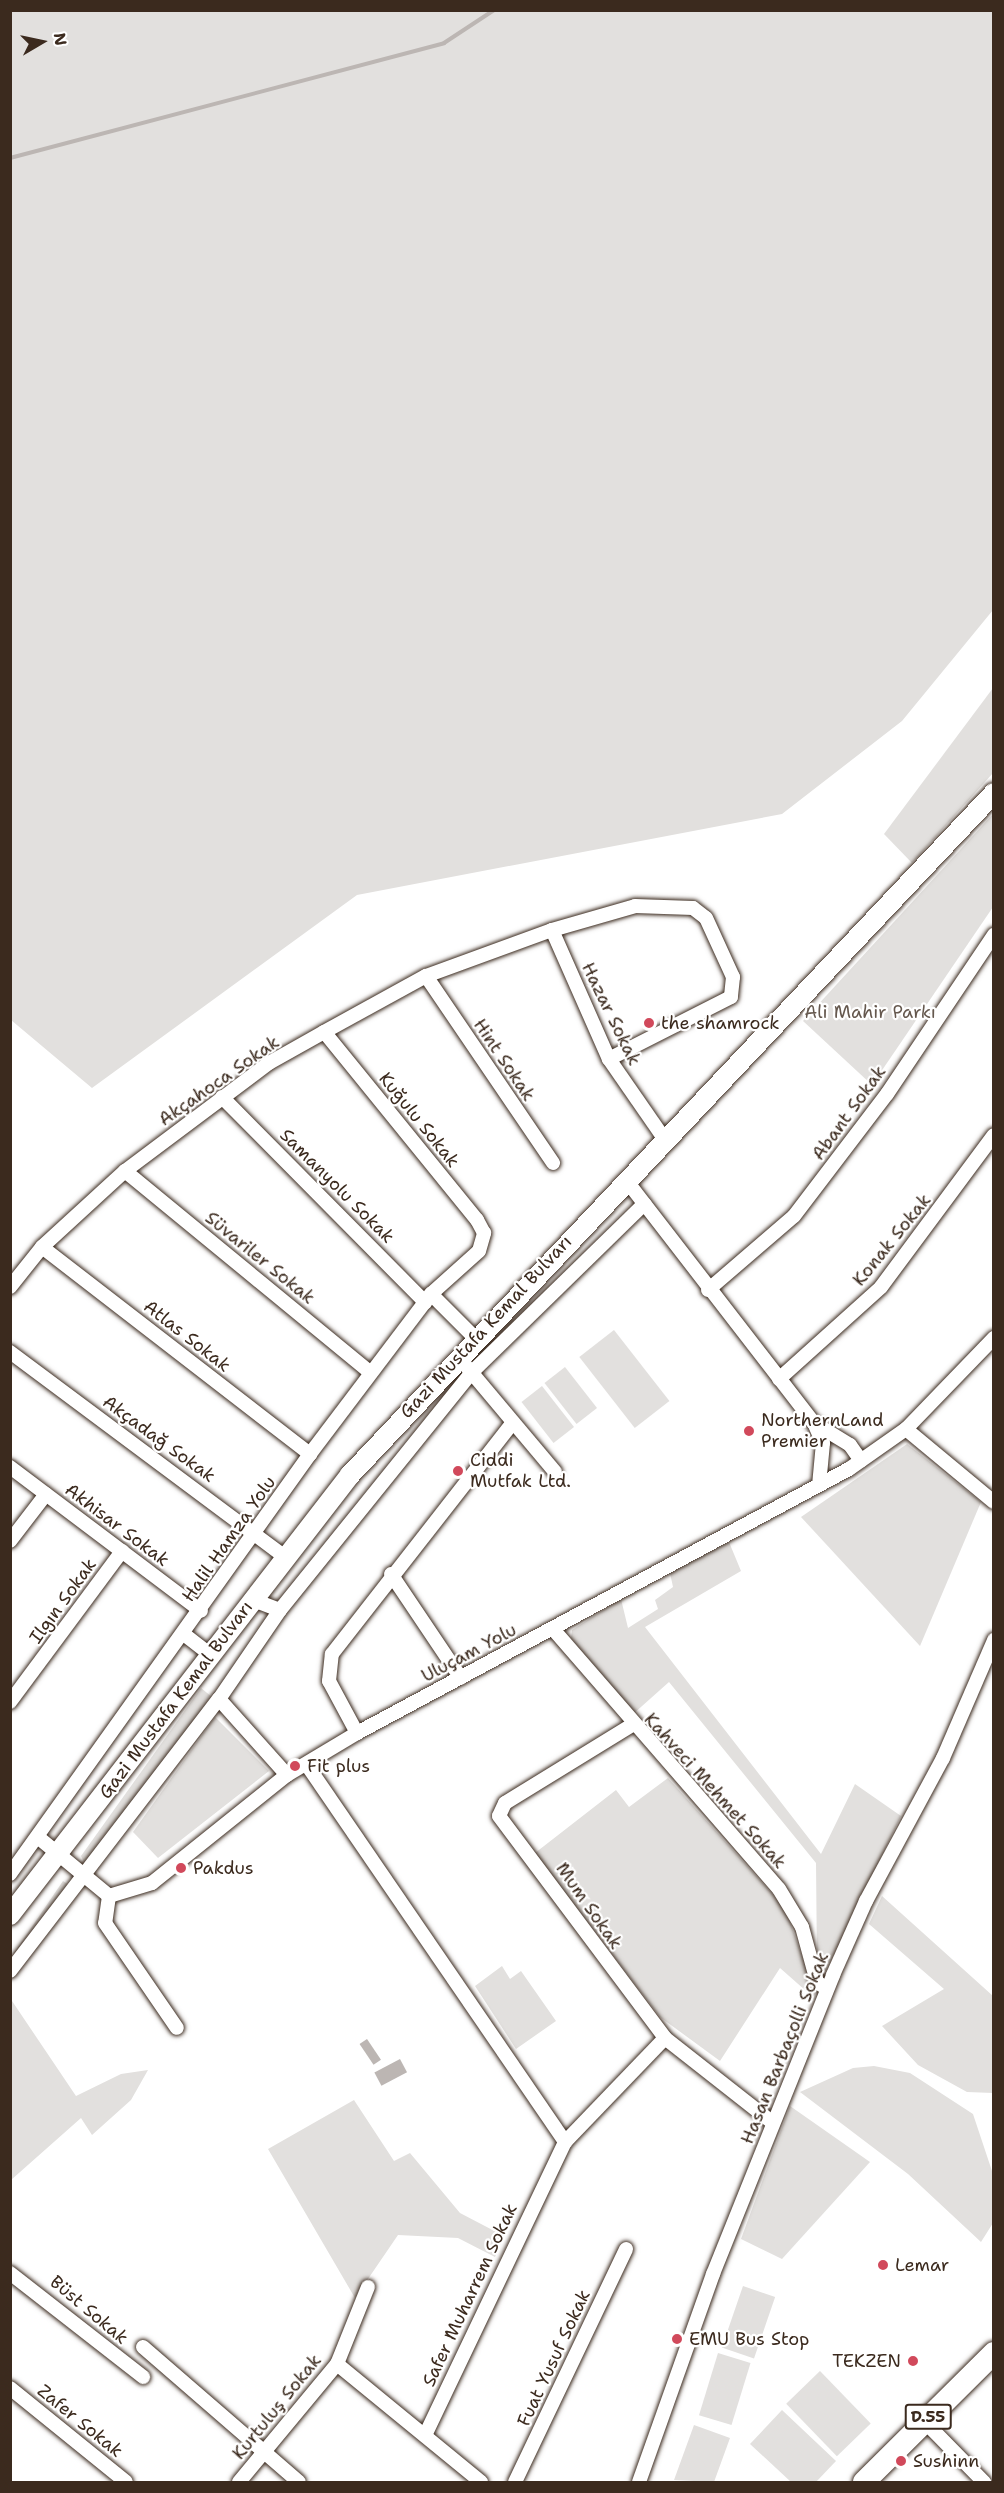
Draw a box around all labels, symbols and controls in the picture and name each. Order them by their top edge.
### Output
north arrow [12,12,72,72]
text: N [49,31,72,47]
street label: Hazar Sokak [577,959,645,1069]
park label: Ali Mahir Parkı [804,1001,936,1023]
place label: the shamrock [661,1012,780,1034]
street label: Hint Sokak [469,1015,539,1105]
marker: the shamrock [642,1016,656,1030]
street label: Akçahoca Sokak [155,1031,283,1131]
street label: Abant Sokak [807,1062,891,1164]
street label: Kuğulu Sokak [374,1068,464,1172]
street label: Samanyolu Sokak [275,1124,399,1248]
street label: Konak Sokak [848,1190,936,1290]
street label: Süvariler Sokak [201,1207,319,1309]
street label: Gazi Mustafa Kemal Bulvarı [396,1231,576,1423]
street label: Atlas Sokak [139,1295,235,1377]
street label: Akçadağ Sokak [99,1391,219,1487]
place label: NorthernLand Premier [761,1410,884,1452]
marker: NorthernLand Premier [742,1424,756,1438]
place label: Ciddi Mutfak Ltd. [470,1450,571,1492]
marker: Ciddi Mutfak Ltd. [451,1464,465,1478]
street label: Halil Hamza Yolu [178,1472,280,1606]
street label: Akhisar Sokak [61,1479,173,1571]
street label: Ilgın Sokak [25,1554,101,1648]
street label: Gazi Mustafa Kemal Bulvarı [95,1597,257,1803]
street label: Uluçam Yolu [418,1619,520,1687]
street label: Kahveci Mehmet Sokak [639,1709,791,1873]
place label: Fit plus [307,1755,370,1777]
marker: Fit plus [288,1759,302,1773]
place label: Pakdus [193,1857,254,1879]
street label: Mum Sokak [551,1858,627,1954]
marker: Pakdus [174,1861,188,1875]
street label: Hasan Barbaçolli Sokak [737,1949,833,2147]
street label: Safer Muharrem Sokak [418,2200,522,2390]
place label: Lemar [895,2254,949,2276]
marker: Lemar [876,2258,890,2272]
street label: Büst Sokak [46,2271,132,2349]
street label: Fuat Yusuf Sokak [513,2286,595,2430]
place label: EMU Bus Stop [689,2328,809,2350]
marker: EMU Bus Stop [670,2332,684,2346]
street label: Kurtuluş Sokak [228,2350,326,2464]
place label: TEKZEN [832,2350,901,2372]
marker: TEKZEN [906,2354,920,2368]
street label: Zafer Sokak [33,2380,127,2462]
road number: D.55 [904,2404,952,2430]
place label: Sushinn [913,2450,979,2472]
marker: Sushinn [894,2454,908,2468]

